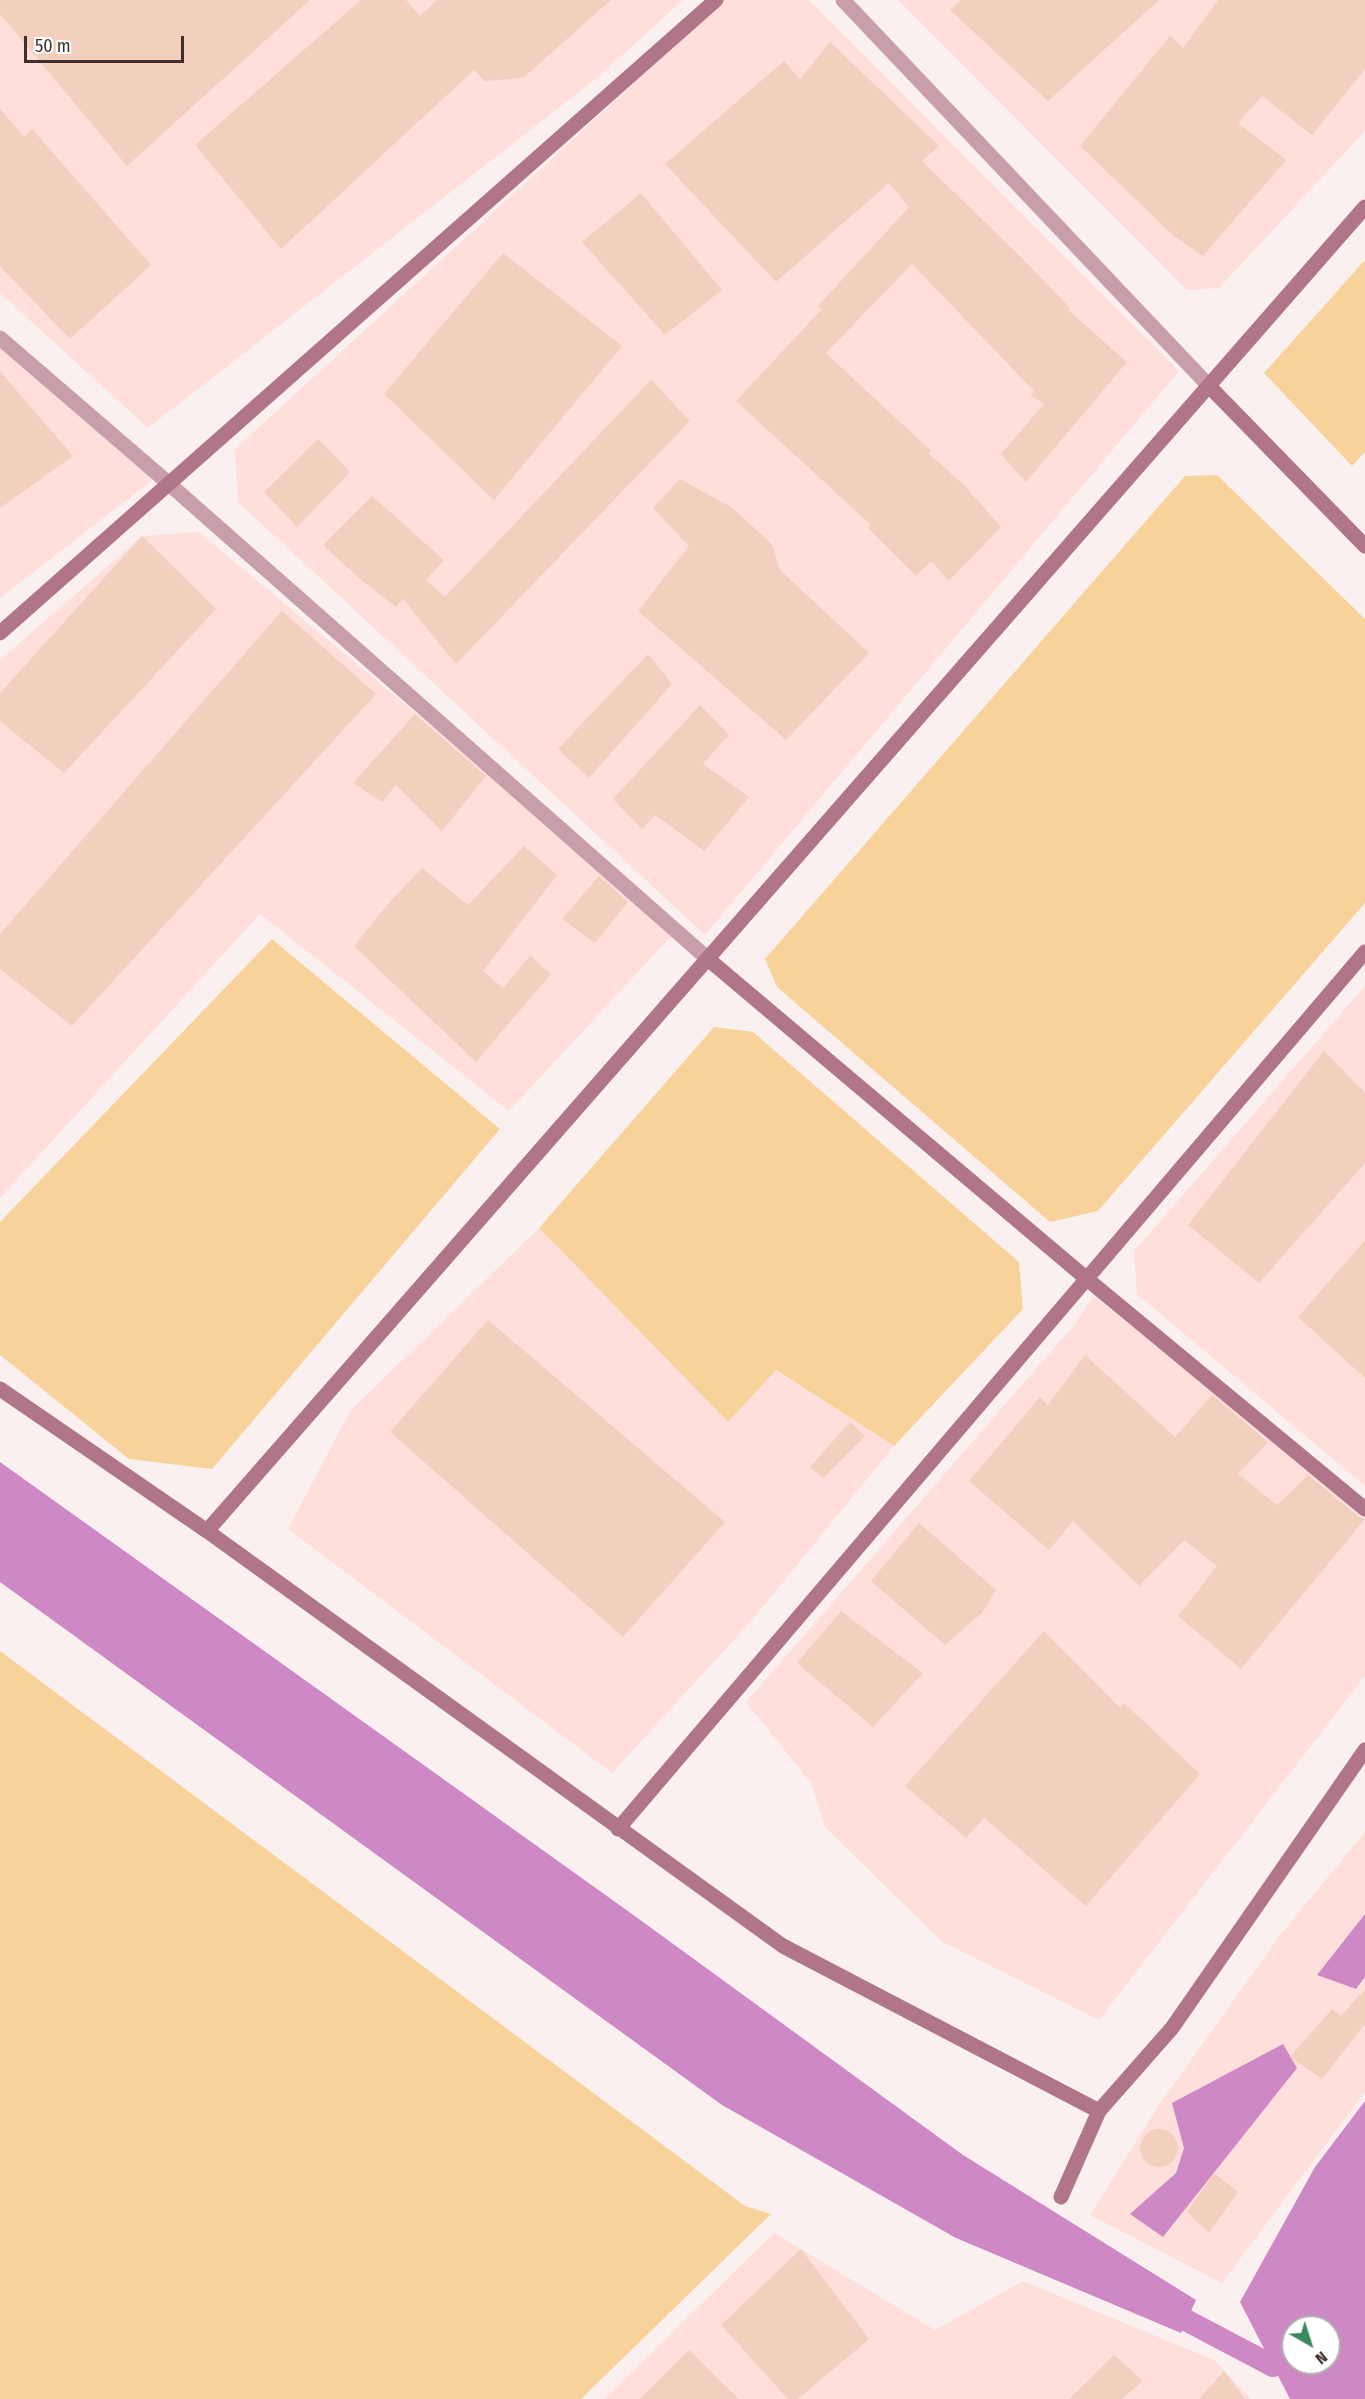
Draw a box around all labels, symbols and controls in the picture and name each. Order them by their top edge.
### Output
scale bar [27,24,188,62]
text: 50 m [35,35,71,57]
north arrow [1281,2315,1341,2375]
text: N [1312,2347,1331,2368]

